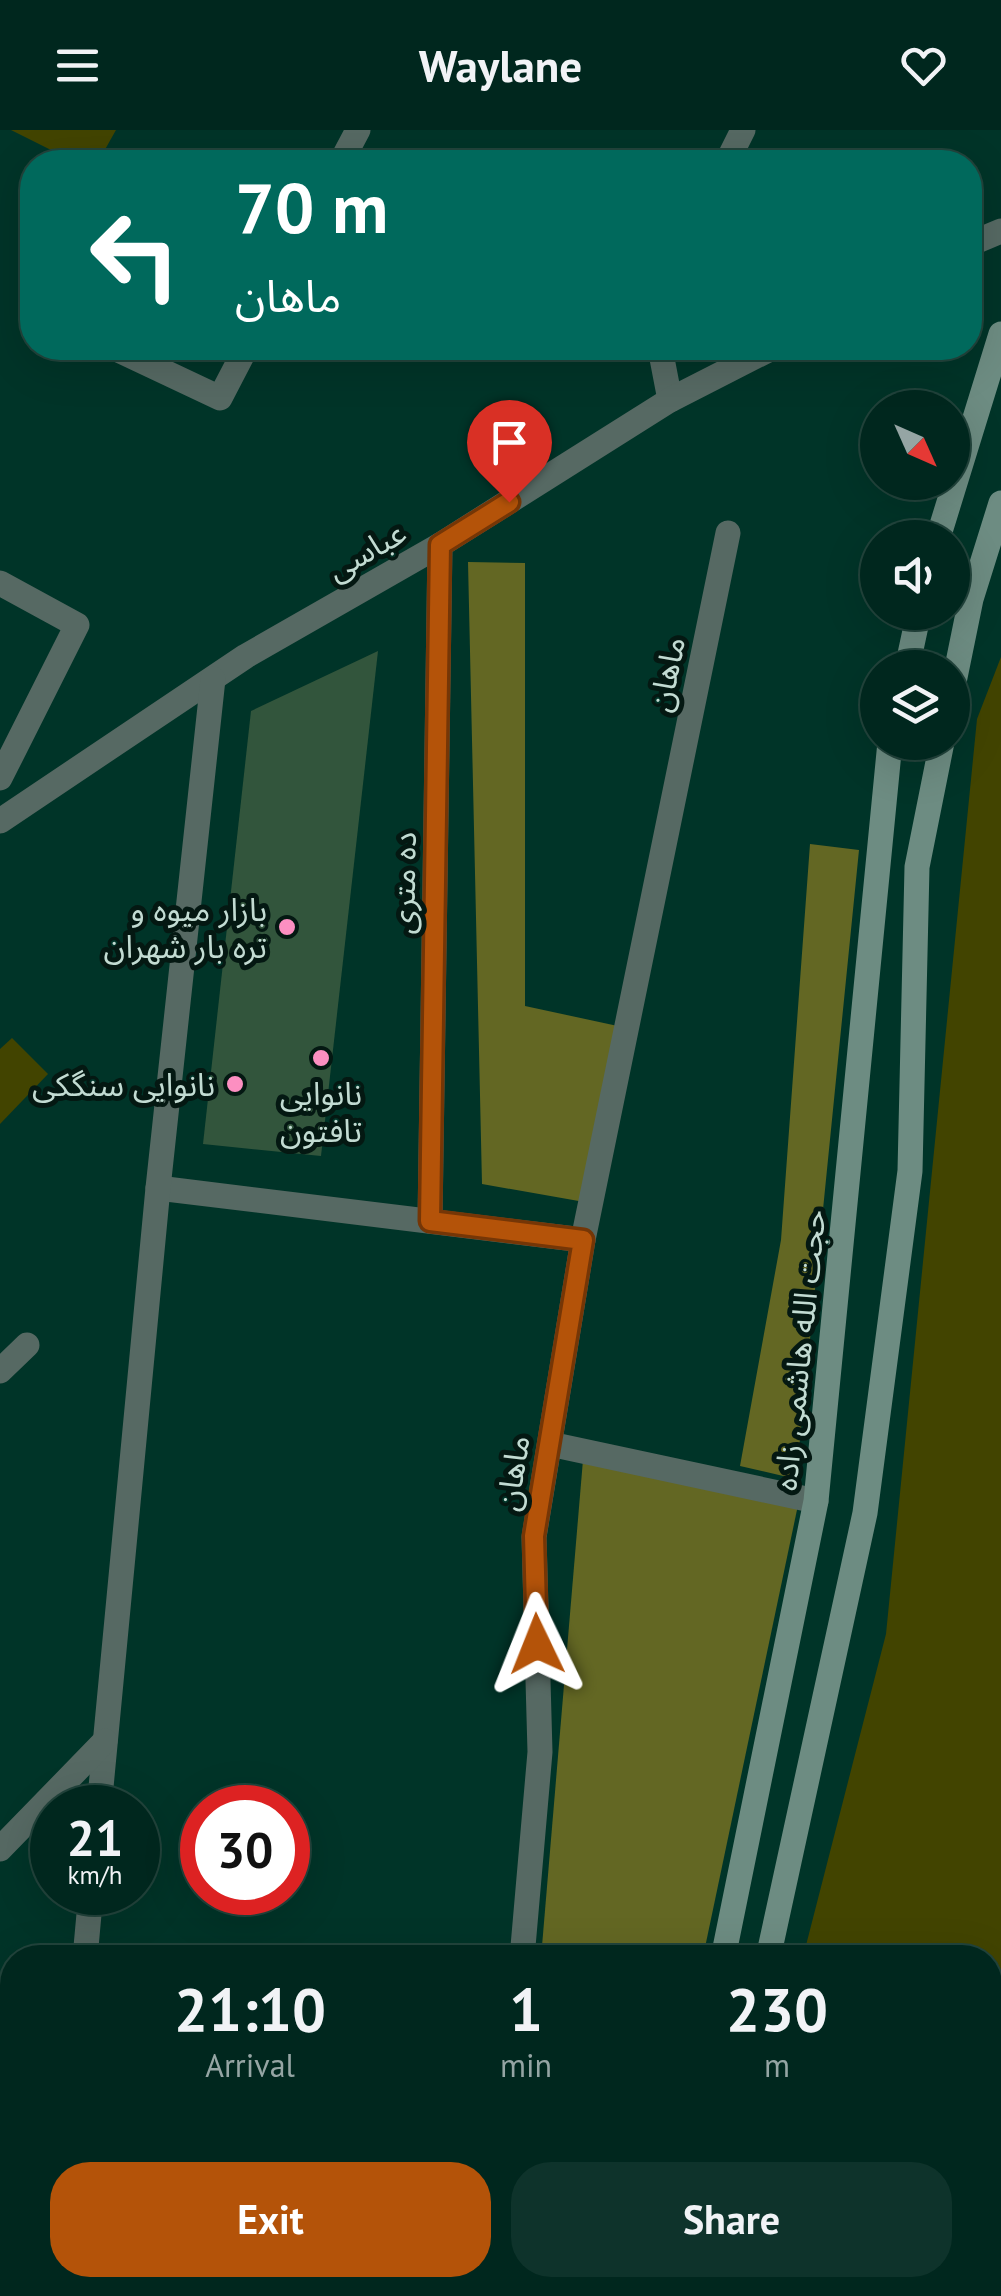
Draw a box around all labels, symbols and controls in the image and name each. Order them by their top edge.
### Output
text: Waylane [419,36,582,94]
icon: menu [50,38,105,93]
icon: heart [896,38,951,93]
text: 70 m [235,162,388,252]
icon: left [70,190,200,320]
text: ماهان [235,266,341,324]
north arrow [860,390,970,500]
map controls [860,390,970,760]
pin [467,400,552,503]
icon: arrive [482,415,537,470]
street label: عباسی [319,511,413,589]
button: sound [860,520,970,630]
street label: ماهان [638,633,694,715]
button: layers [860,650,970,760]
street label: ده متری [381,831,425,935]
place label: بازار میوه و تره بار شهران [104,888,267,967]
marker: بازار میوه و تره بار شهران [276,916,298,938]
marker: نانوایی تافتون [310,1047,332,1069]
place label: نانوایی سنگکی [32,1063,215,1105]
place label: نانوایی تافتون [280,1072,362,1151]
marker: نانوایی سنگکی [224,1073,246,1095]
street label: حجت الله هاشمی زاده [763,1207,835,1493]
street label: ماهان [485,1432,539,1514]
position arrow [485,1592,589,1696]
speed limit sign: 30 [180,1785,310,1915]
text: 21 [67,1805,123,1870]
text: km/h [68,1859,122,1891]
text: 21:10 [174,1970,326,2048]
text: 1 [509,1970,543,2048]
text: 230 [726,1970,828,2048]
text: Arrival [205,2044,295,2086]
text: min [500,2044,552,2086]
text: m [764,2044,790,2086]
button: Exit [50,2162,491,2277]
button: Share [511,2162,952,2277]

